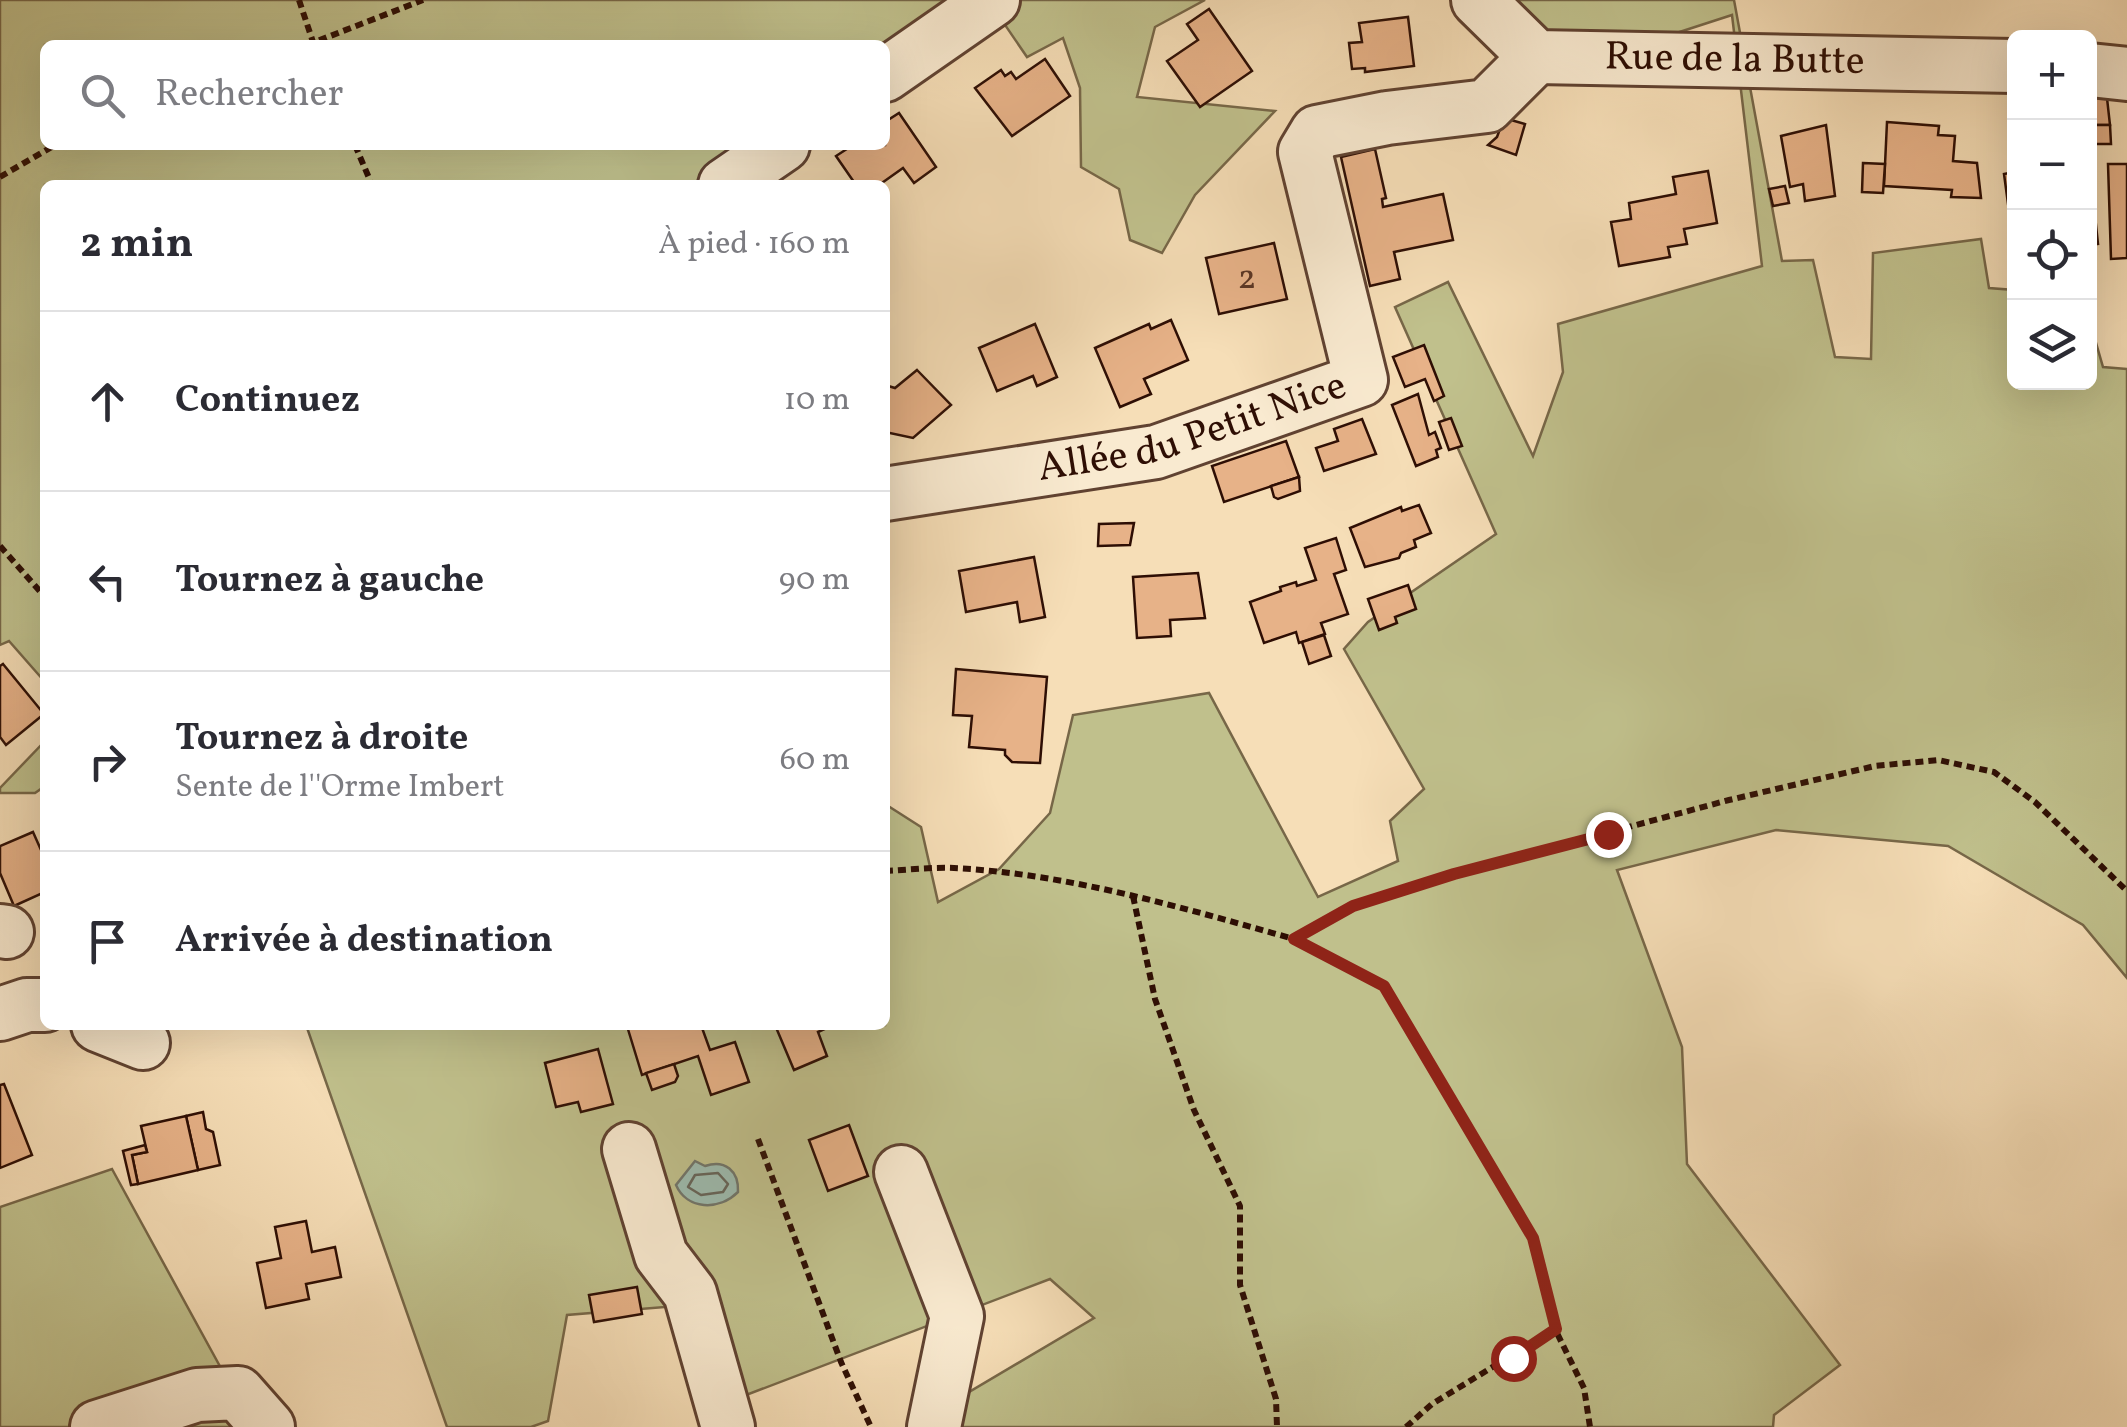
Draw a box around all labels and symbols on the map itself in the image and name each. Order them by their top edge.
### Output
street label: Rue de la Butte [1604,30,1865,91]
house number: 2 [1238,255,1256,303]
street label: Allée du Petit Nice [1034,359,1354,498]
route end [1586,812,1632,858]
route start [1491,1336,1537,1382]

